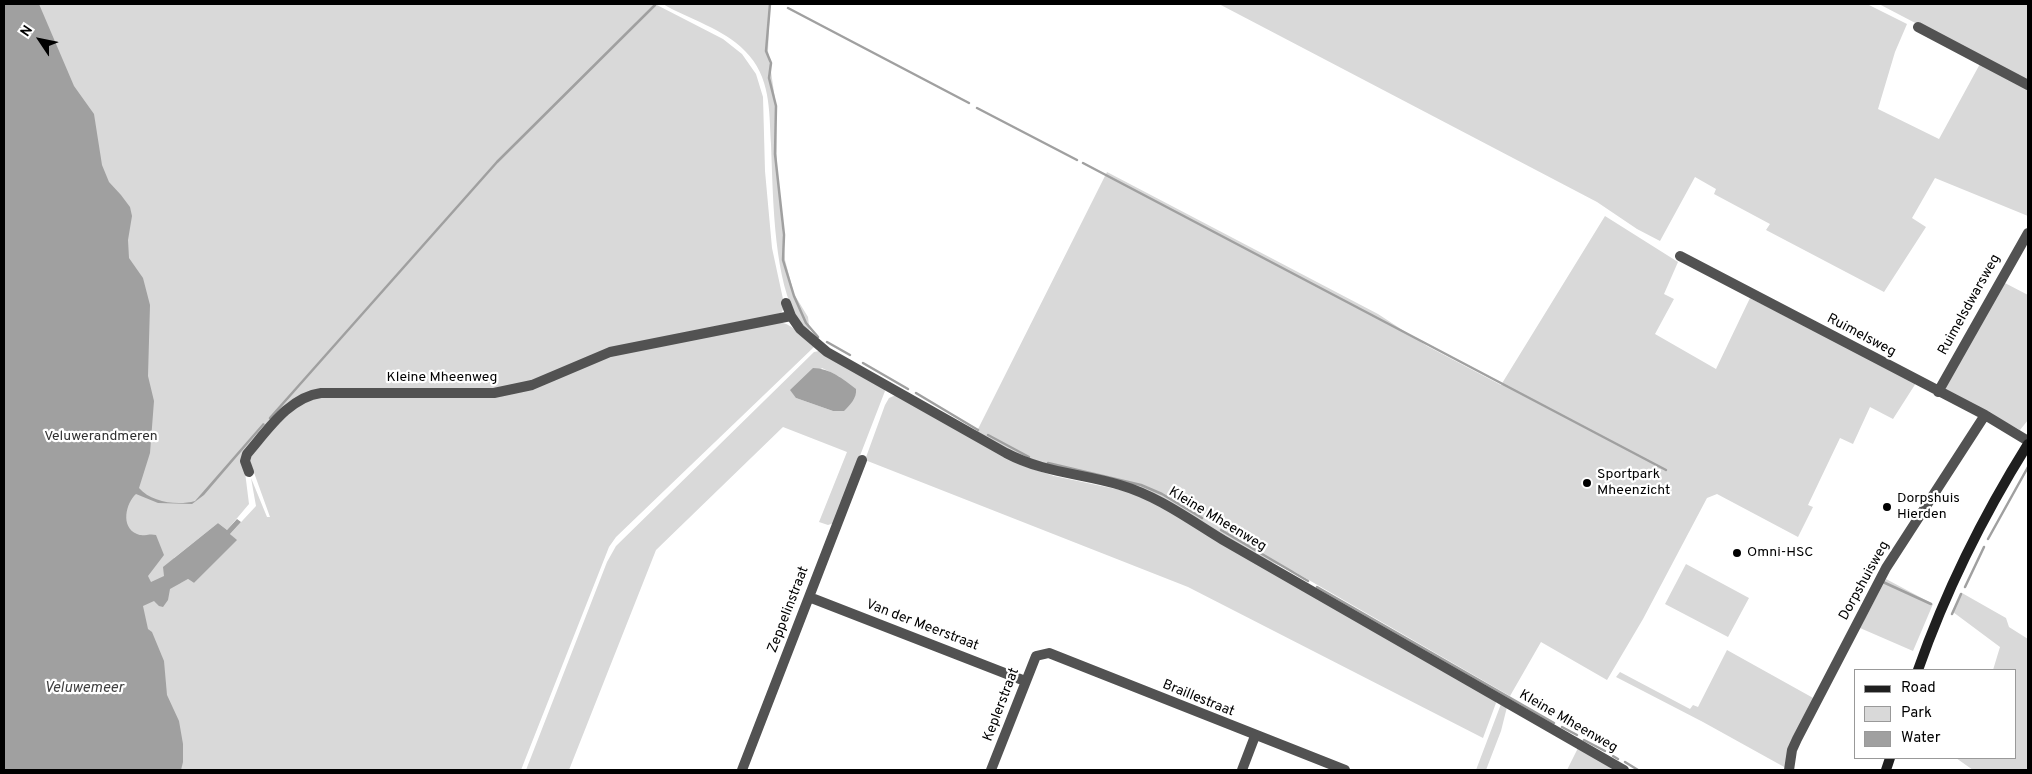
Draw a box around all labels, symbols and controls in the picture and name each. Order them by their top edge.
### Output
north arrow [15,15,65,65]
text: N [17,22,37,40]
street label: Ruimelsdwarsweg [1935,252,2005,358]
street label: Ruimelsweg [1824,311,1898,361]
street label: Kleine Mheenweg [387,370,497,386]
park label: Veluwerandmeren [44,429,158,445]
place label: Sportpark Mheenzicht [1597,467,1670,500]
marker: Sportpark Mheenzicht [1581,477,1593,489]
street label: Kleine Mheenweg [1165,484,1269,556]
place label: Dorpshuis Hierden [1897,491,1960,524]
marker: Dorpshuis Hierden [1881,501,1893,513]
street label: Dorpshuisweg [1836,538,1894,624]
place label: Omni-HSC [1747,545,1813,561]
marker: Omni-HSC [1731,547,1743,559]
street label: Zeppelinstraat [765,564,813,656]
street label: Van der Meerstraat [863,597,981,655]
street label: Keplerstraat [980,666,1024,744]
legend [1854,669,2017,759]
street label: Braillestraat [1160,677,1236,721]
text: Road [1901,679,1936,698]
water label: Veluwemeer [44,680,124,698]
street label: Kleine Mheenweg [1516,687,1620,757]
text: Park [1901,704,1932,723]
text: Water [1901,729,1940,748]

